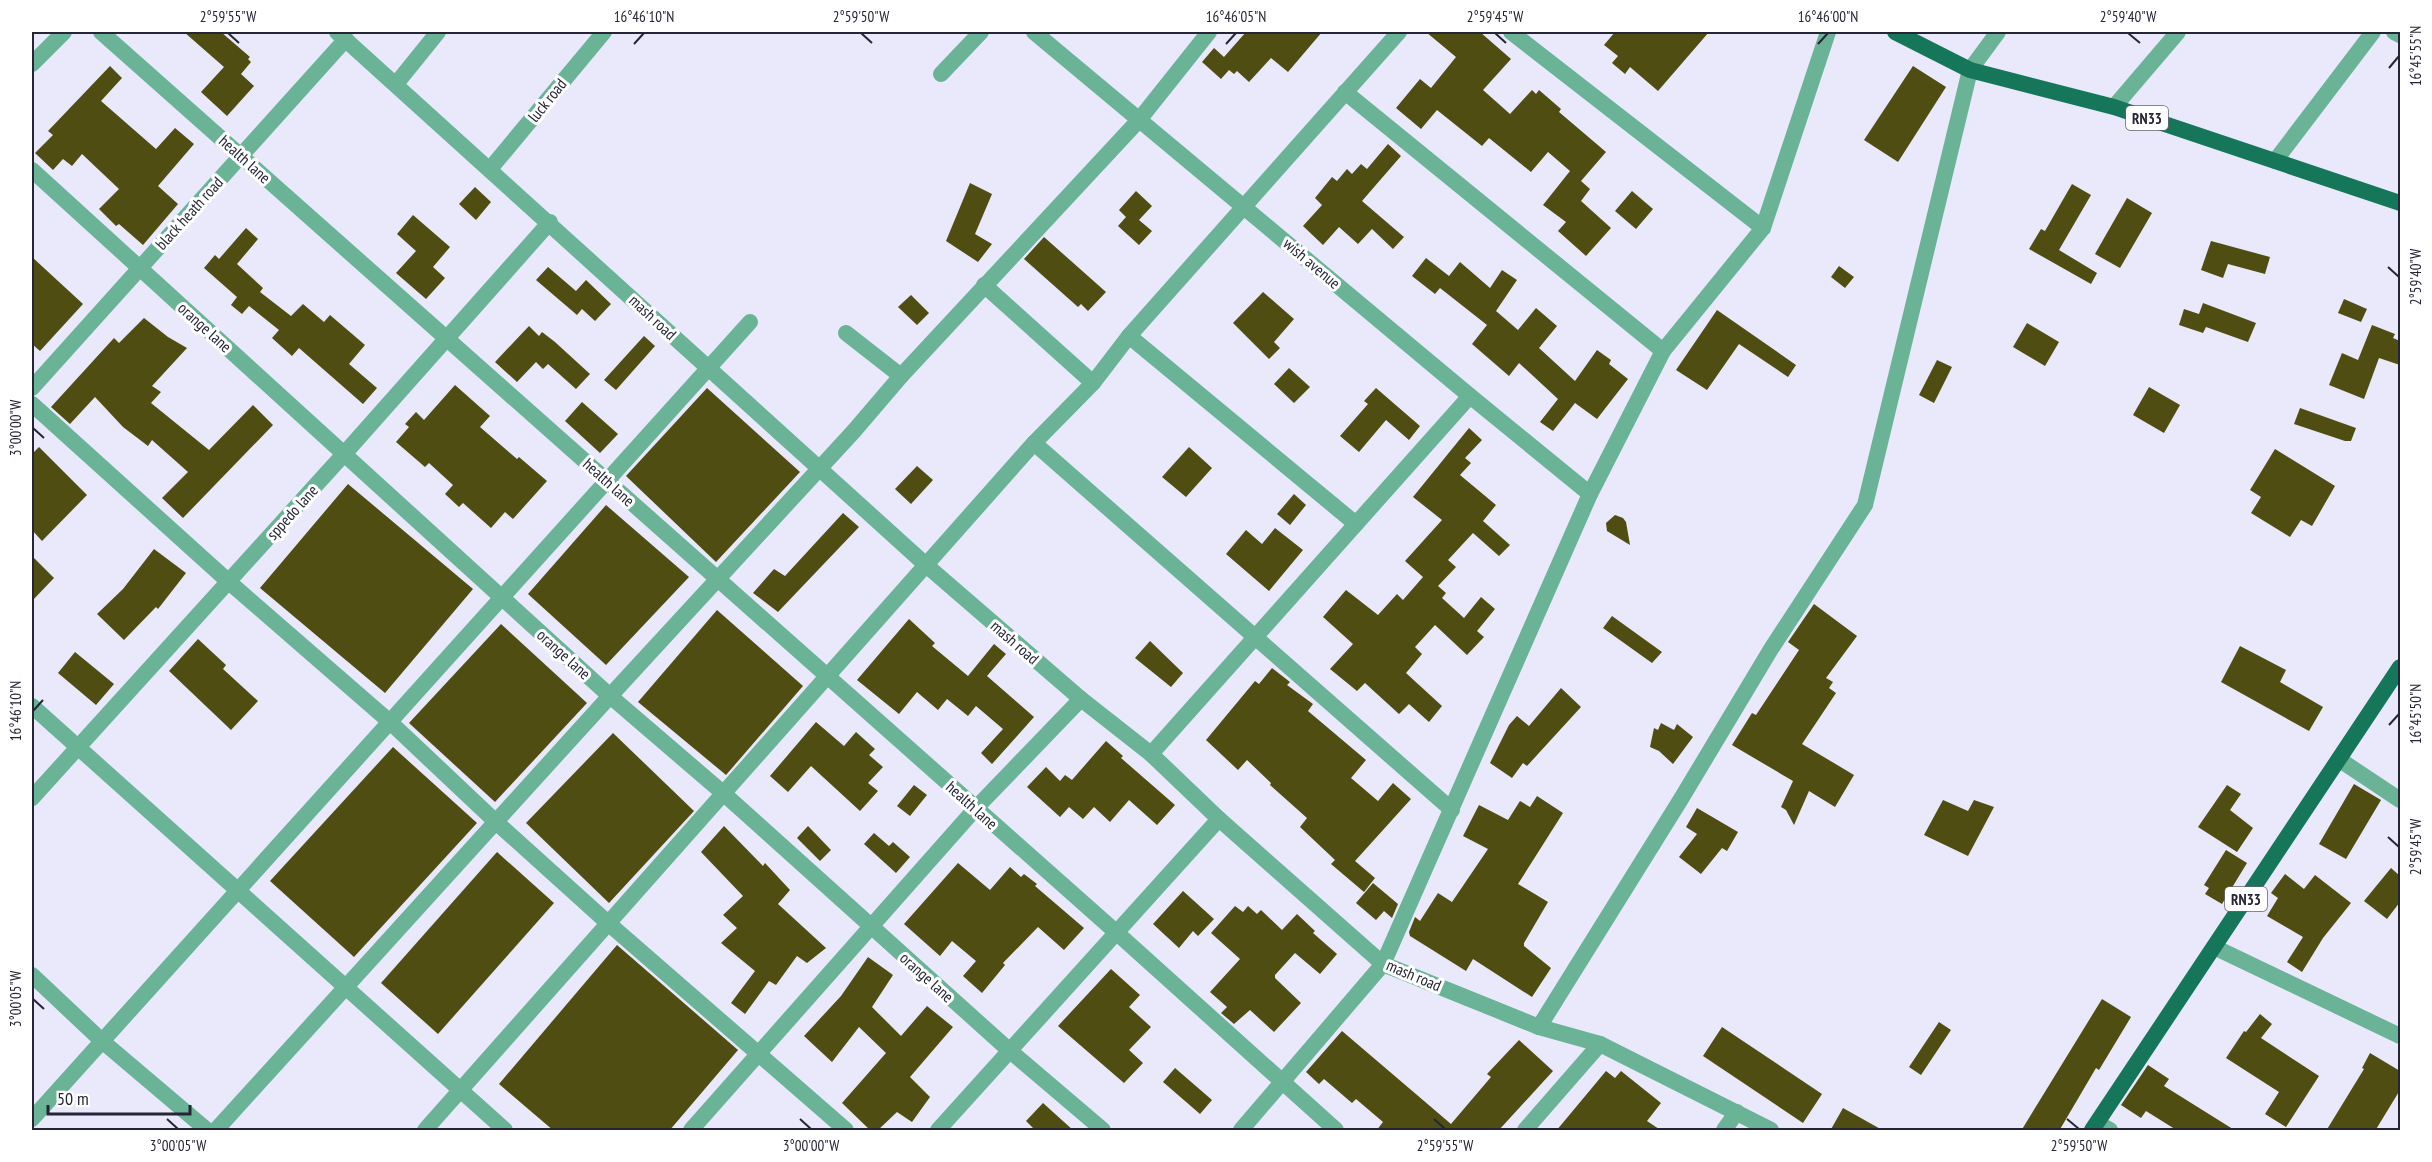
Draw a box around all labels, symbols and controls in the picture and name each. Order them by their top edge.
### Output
text: 2°59'55"W [200,7,256,26]
text: 16°46'10"N [614,7,674,26]
text: 2°59'50"W [833,7,889,26]
text: 16°46'05"N [1206,7,1266,26]
text: 2°59'45"W [1467,7,1523,26]
text: 16°46'00"N [1798,7,1858,26]
text: 2°59'40"W [2100,7,2156,26]
text: 16°45'55"N [2406,26,2425,86]
street label: luck road [523,74,571,126]
road number: RN33 [2126,106,2168,130]
street label: health lane [215,131,275,187]
street label: black heath road [151,172,227,254]
street label: wish avenue [1279,233,1345,293]
text: 2°59'40"W [2406,249,2425,305]
street label: mash road [625,290,681,344]
street label: orange lane [174,298,236,356]
text: 3°00'00"W [6,400,25,456]
street label: health lane [579,454,639,510]
street label: sppedo lane [262,480,322,544]
street label: mash road [987,616,1043,668]
street label: orange lane [533,625,595,683]
text: 16°46'10"N [6,681,25,741]
text: 16°45'50"N [2406,684,2425,744]
street label: health lane [942,777,1002,833]
text: 2°59'45"W [2406,819,2425,875]
road number: RN33 [2225,887,2267,911]
street label: orange lane [896,948,958,1006]
street label: mash road [1384,955,1444,995]
text: 3°00'05"W [6,971,25,1027]
scale bar [48,1078,190,1116]
text: 50 m [57,1087,89,1110]
text: 3°00'05"W [150,1136,206,1155]
text: 3°00'00"W [783,1136,839,1155]
text: 2°59'55"W [1417,1136,1473,1155]
text: 2°59'50"W [2051,1136,2107,1155]

